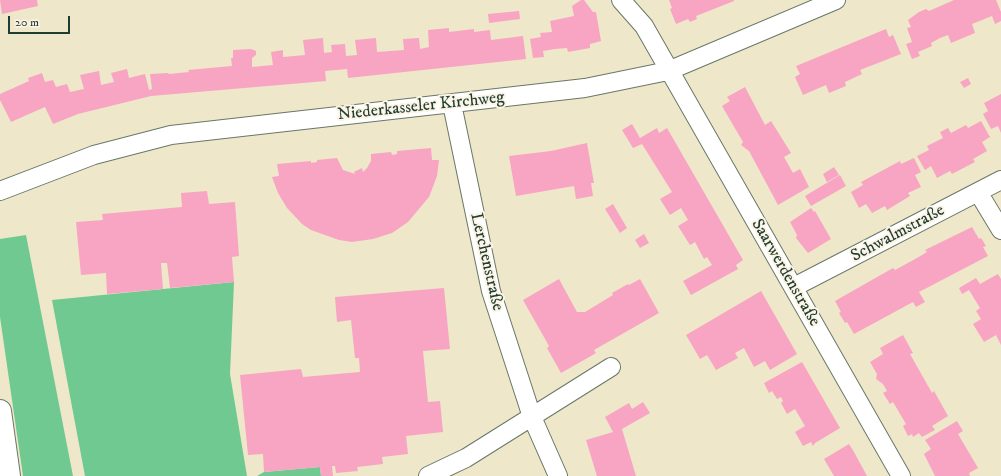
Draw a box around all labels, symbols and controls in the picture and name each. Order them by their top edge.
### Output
scale bar [10,8,72,34]
text: 20 m [15,15,39,30]
street label: Niederkasseler Kirchweg [337,88,505,126]
street label: Schwalmstraße [848,201,948,267]
street label: Lerchenstraße [465,211,507,313]
street label: Saarwerdenstraße [746,216,824,330]

